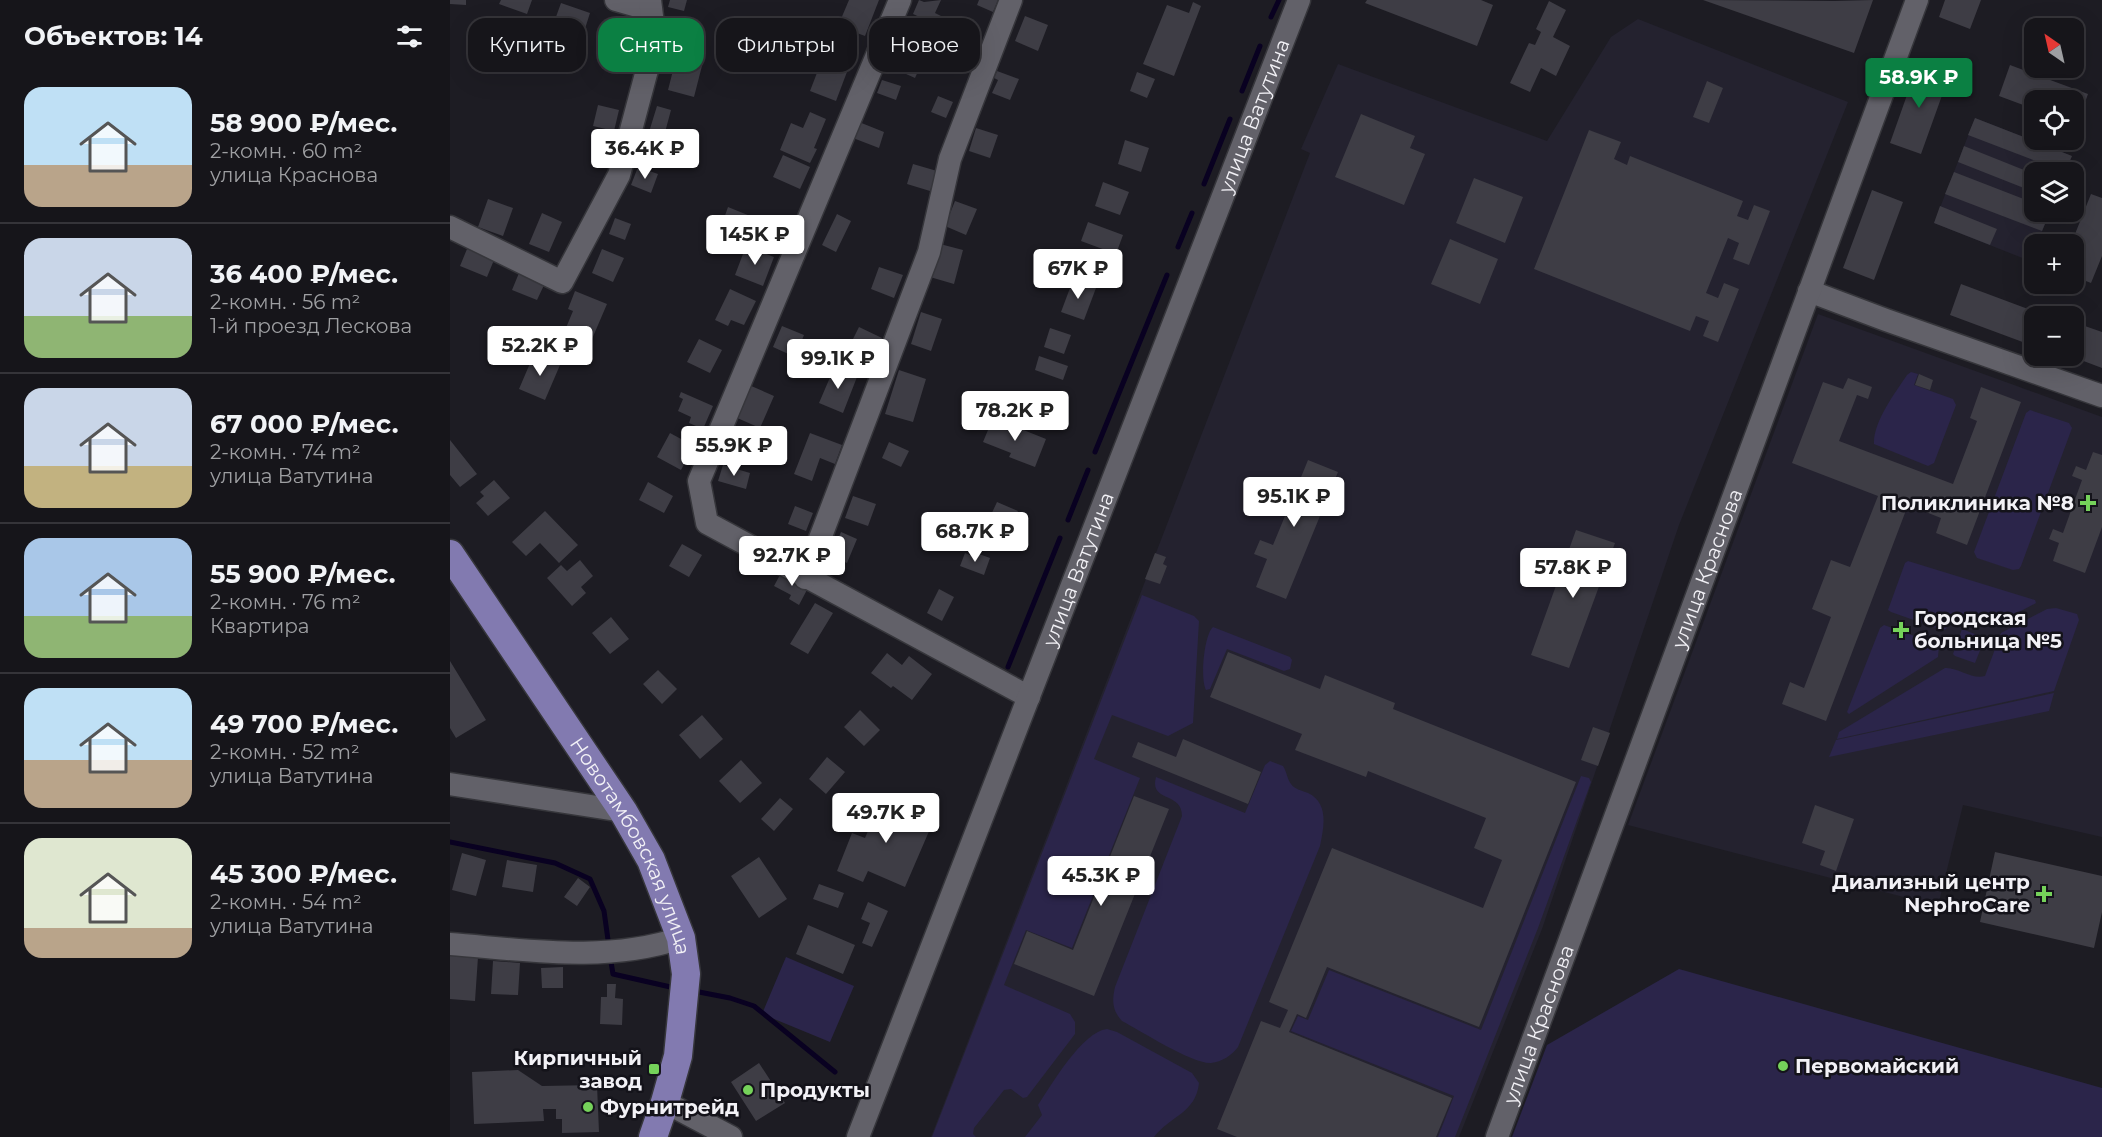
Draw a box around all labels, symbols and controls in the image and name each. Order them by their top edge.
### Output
chip: Купить [468,18,586,72]
chip: Снять [598,18,704,72]
chip: Фильтры [716,18,857,72]
chip: Новое [869,18,980,72]
north arrow [2024,18,2084,78]
map controls [2024,18,2084,366]
text: Объектов: 14 [24,20,203,52]
icon: filters [393,20,426,53]
street label: улица Ватутина [1213,36,1295,198]
pin: 58.9K ₽ [1864,58,1974,109]
text: 58.9K ₽ [1879,65,1959,89]
button: locate [2024,90,2084,150]
text: 58 900 ₽/мес. [210,107,397,139]
icon: home [72,111,144,183]
pin: 36.4K ₽ [590,129,700,180]
text: 36.4K ₽ [605,136,685,160]
text: 2-комн. · 60 m² [210,139,362,163]
button: layers [2024,162,2084,222]
text: улица Краснова [210,163,378,187]
pin: 145K ₽ [706,215,804,266]
text: 145K ₽ [720,222,790,246]
button: + [2024,234,2084,294]
pin: 67K ₽ [1036,249,1120,300]
text: 67K ₽ [1047,256,1109,280]
text: 36 400 ₽/мес. [210,258,398,290]
icon: home [72,262,144,334]
text: 2-комн. · 56 m² [210,290,360,314]
button: − [2024,306,2084,366]
text: 1-й проезд Лескова [210,314,412,338]
pin: 52.2K ₽ [485,326,595,377]
text: 52.2K ₽ [501,333,579,357]
pin: 99.1K ₽ [783,339,893,390]
text: 99.1K ₽ [801,346,875,370]
pin: 78.2K ₽ [960,391,1070,442]
text: 78.2K ₽ [976,398,1054,422]
text: 67 000 ₽/мес. [210,408,398,440]
icon: home [72,412,144,484]
pin: 55.9K ₽ [679,426,789,477]
text: 55.9K ₽ [695,433,773,457]
text: 2-комн. · 74 m² [210,440,361,464]
text: улица Ватутина [210,464,373,488]
pin: 95.1K ₽ [1239,477,1349,528]
text: 95.1K ₽ [1257,484,1331,508]
street label: улица Краснова [1666,485,1747,653]
street label: улица Ватутина [1037,489,1119,651]
place label: Поликлиника №8 [1881,491,2074,515]
marker: Поликлиника №8 [2079,494,2097,512]
pin: 68.7K ₽ [920,512,1030,563]
text: 68.7K ₽ [935,519,1015,543]
pin: 92.7K ₽ [737,536,847,587]
text: 92.7K ₽ [753,543,831,567]
pin: 57.8K ₽ [1518,548,1628,599]
text: 57.8K ₽ [1534,555,1612,579]
text: 55 900 ₽/мес. [210,558,396,590]
icon: home [72,562,144,634]
text: 2-комн. · 76 m² [210,590,361,614]
place label: Городская больница №5 [1914,606,2062,653]
text: Квартира [210,614,310,638]
marker: Городская больница №5 [1892,621,1910,639]
text: 49 700 ₽/мес. [210,708,398,740]
icon: home [72,712,144,784]
street label: Новотамбовская улица [565,733,695,956]
text: 2-комн. · 52 m² [210,740,360,764]
text: улица Ватутина [210,764,373,788]
pin: 49.7K ₽ [831,793,941,844]
text: 49.7K ₽ [846,800,926,824]
pin: 45.3K ₽ [1046,856,1156,907]
text: 45 300 ₽/мес. [210,858,397,890]
icon: home [72,862,144,934]
text: 45.3K ₽ [1062,863,1140,887]
place label: Диализный центр NephroCare [1832,870,2030,917]
marker: Диализный центр NephroCare [2035,885,2053,903]
text: 2-комн. · 54 m² [210,890,362,914]
text: улица Ватутина [210,914,373,938]
street label: улица Краснова [1498,941,1579,1108]
place label: Кирпичный завод [514,1046,642,1093]
place label: Первомайский [1795,1054,1959,1078]
marker: Первомайский [1776,1059,1790,1073]
marker: Кирпичный завод [647,1062,661,1076]
place label: Продукты [760,1078,870,1102]
marker: Продукты [741,1083,755,1097]
place label: Фурнитрейд [600,1095,739,1119]
marker: Фурнитрейд [581,1100,595,1114]

